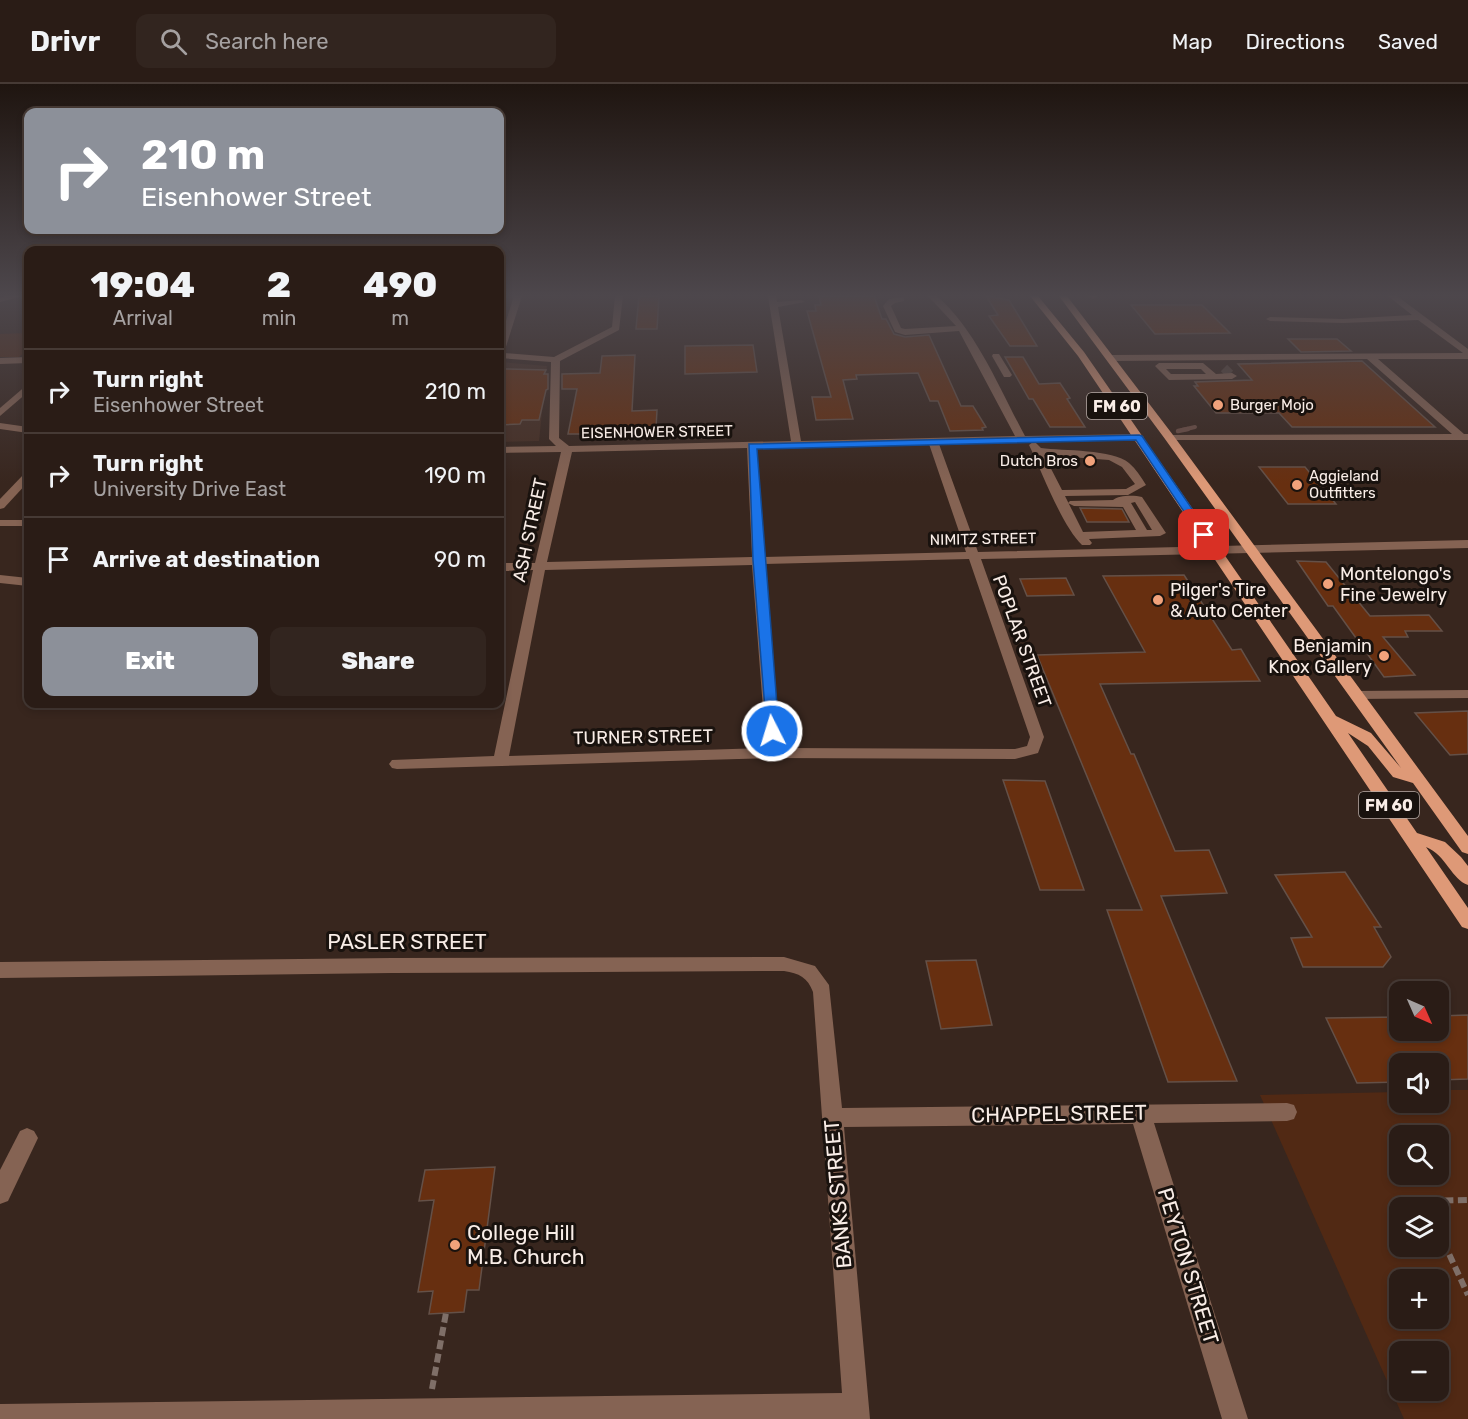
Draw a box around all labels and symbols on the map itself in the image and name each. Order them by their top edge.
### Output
road number: FM 60 [1087,393,1147,419]
place label: Burger Mojo [1230,396,1314,414]
marker: Burger Mojo [1211,398,1225,412]
street label: EISENHOWER STREET [581,422,733,442]
place label: Dutch Bros [1000,452,1078,470]
marker: Dutch Bros [1083,454,1097,468]
place label: Aggieland Outfitters [1309,467,1379,502]
street label: ASH STREET [508,476,552,584]
marker: Aggieland Outfitters [1290,478,1304,492]
pin [1178,509,1229,560]
street label: NIMITZ STREET [930,529,1037,549]
place label: Montelongo's Fine Jewelry [1340,563,1451,606]
street label: POPLAR STREET [988,572,1056,710]
marker: Montelongo's Fine Jewelry [1321,577,1335,591]
place label: Pilger's Tire & Auto Center [1170,579,1288,622]
marker: Pilger's Tire & Auto Center [1151,593,1165,607]
place label: Benjamin Knox Gallery [1268,635,1372,678]
marker: Benjamin Knox Gallery [1377,649,1391,663]
position arrow [740,699,804,763]
street label: TURNER STREET [573,725,713,749]
road number: FM 60 [1359,792,1419,818]
street label: PASLER STREET [327,929,487,954]
north arrow [1389,981,1449,1041]
street label: CHAPPEL STREET [971,1099,1147,1128]
street label: BANKS STREET [819,1118,856,1270]
street label: PEYTON STREET [1153,1185,1224,1347]
place label: College Hill M.B. Church [467,1220,585,1269]
marker: College Hill M.B. Church [448,1238,462,1252]

